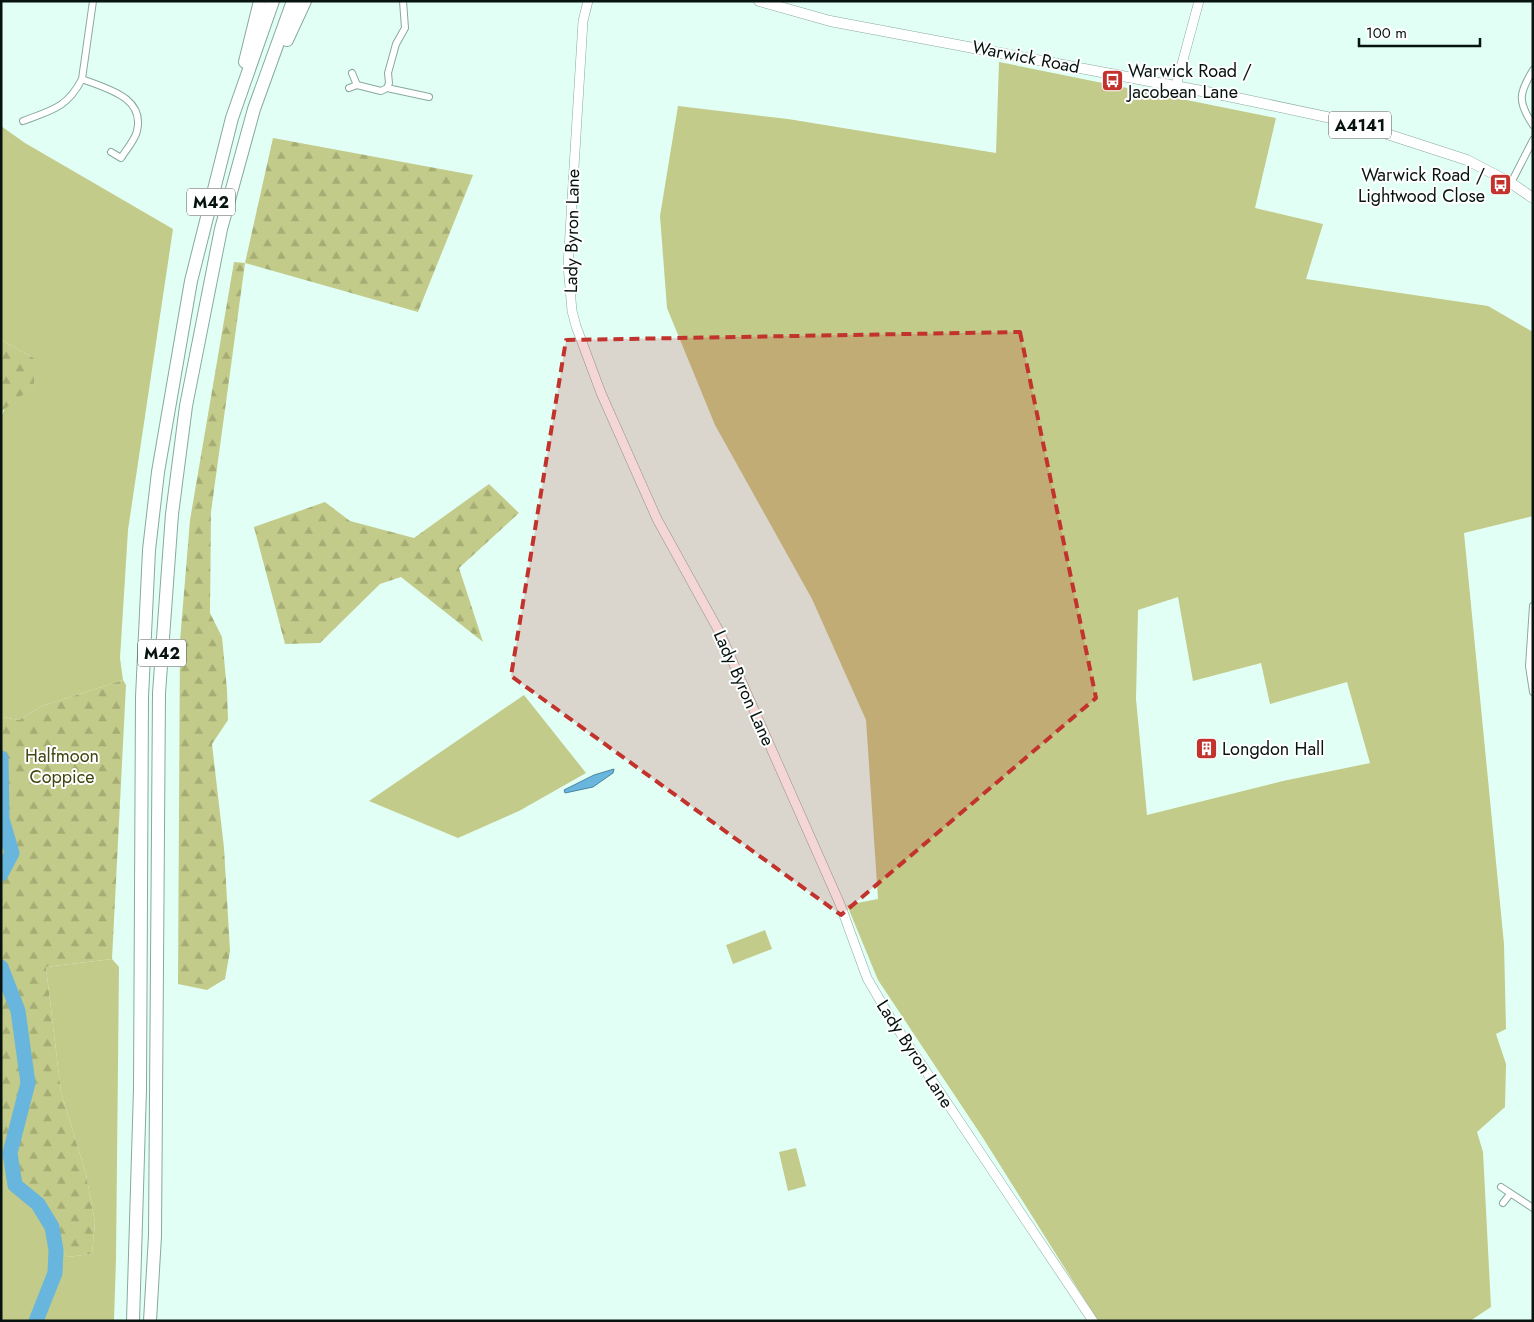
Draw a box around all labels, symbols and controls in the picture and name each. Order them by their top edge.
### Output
scale bar [1359,15,1480,47]
text: 100 m [1366,22,1407,44]
street label: Warwick Road [970,34,1082,80]
place label: Warwick Road / Jacobean Lane [1126,58,1252,105]
bus stop icon: Warwick Road / Jacobean Lane [1100,69,1124,93]
road number: A4141 [1329,112,1391,138]
place label: Warwick Road / Lightwood Close [1358,162,1485,209]
street label: Lady Byron Lane [558,169,586,293]
bus stop icon: Warwick Road / Lightwood Close [1489,173,1513,197]
road number: M42 [187,188,235,216]
street label: Lady Byron Lane [707,626,781,750]
road number: M42 [138,640,186,666]
place label: Longdon Hall [1222,736,1324,762]
building icon: Longdon Hall [1194,737,1218,761]
park label: Halfmoon Coppice [25,743,99,790]
street label: Lady Byron Lane [870,995,960,1113]

